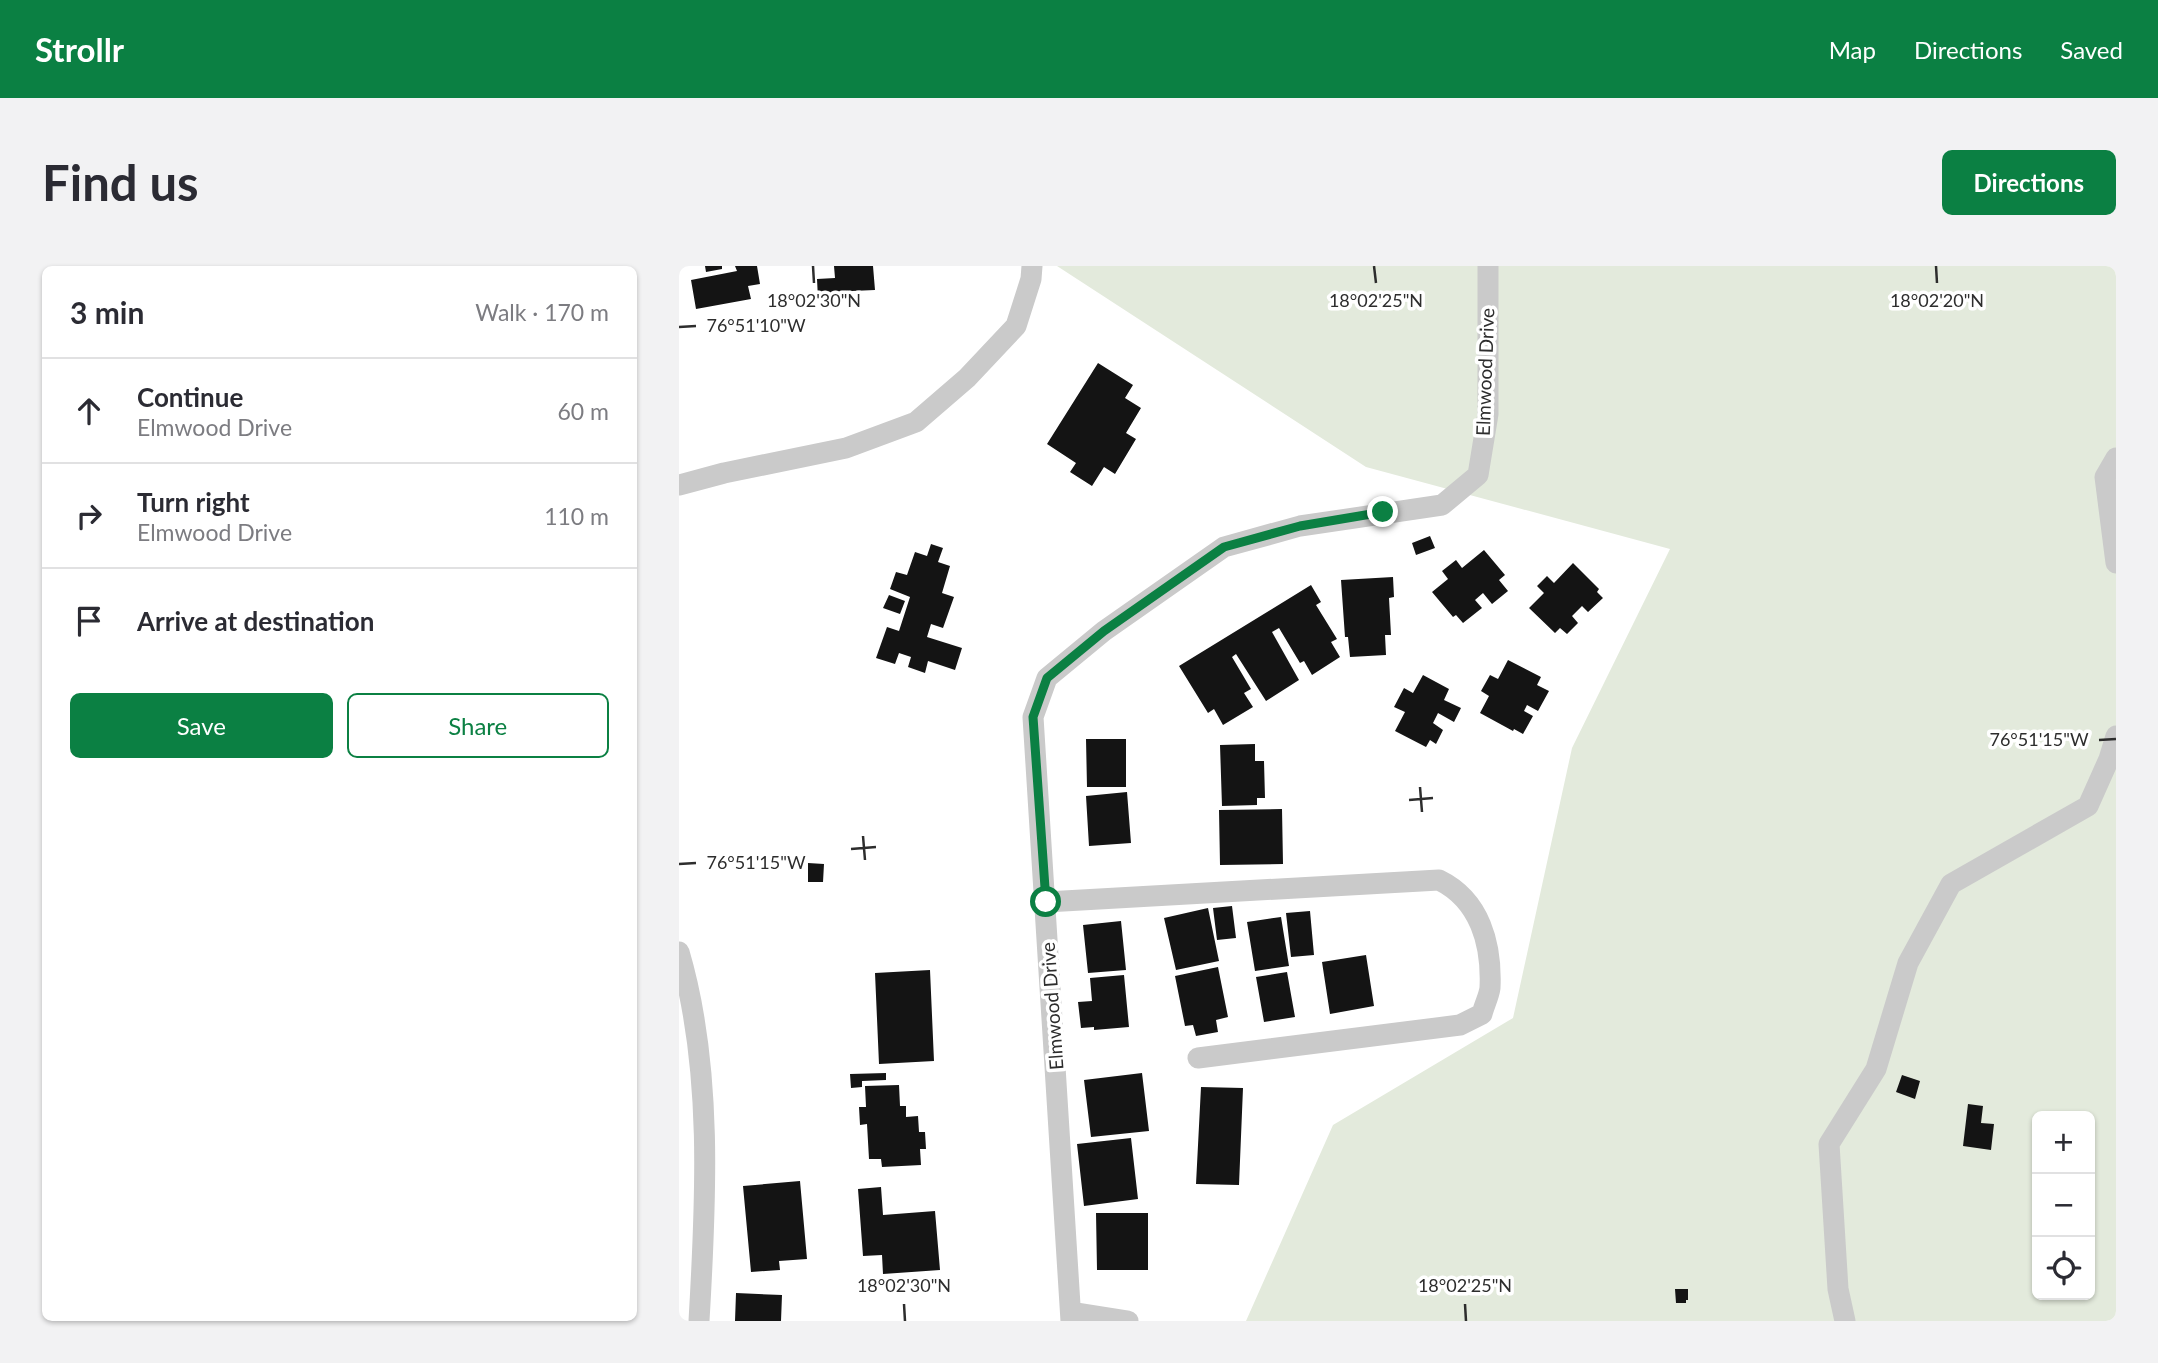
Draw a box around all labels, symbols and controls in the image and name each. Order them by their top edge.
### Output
text: Strollr [35,29,124,69]
text: Map [1829,35,1876,64]
text: Directions [1914,35,2022,64]
text: Saved [2060,35,2123,64]
button: Directions [1942,150,2116,215]
text: Find us [42,153,199,211]
text: 18°02'30"N [767,289,861,311]
text: 18°02'25"N [1329,289,1423,311]
text: 18°02'20"N [1890,289,1984,311]
text: 3 min [70,294,144,330]
text: Walk · 170 m [475,298,609,326]
street label: Elmwood Drive [1471,308,1498,436]
text: 76°51'10"W [706,314,806,336]
text: Continue [137,381,243,413]
icon: ahead [70,392,108,430]
text: 60 m [558,397,609,425]
text: Elmwood Drive [137,413,292,441]
text: Turn right [137,486,250,518]
route end [1367,496,1398,527]
icon: right [70,497,108,535]
text: 110 m [544,502,609,530]
text: Elmwood Drive [137,518,292,546]
icon: arrive [70,602,108,640]
text: Arrive at destination [137,605,374,637]
button: Save [70,693,333,758]
button: Share [347,693,609,758]
text: 76°51'15"W [1989,728,2089,750]
text: 76°51'15"W [706,851,806,873]
route start [1030,886,1061,917]
street label: Elmwood Drive [1036,941,1067,1071]
map controls [2032,1111,2095,1300]
button: + [2032,1111,2095,1174]
button: − [2032,1174,2095,1237]
button: locate [2032,1237,2095,1300]
text: 18°02'30"N [857,1274,951,1296]
text: 18°02'25"N [1418,1274,1512,1296]

